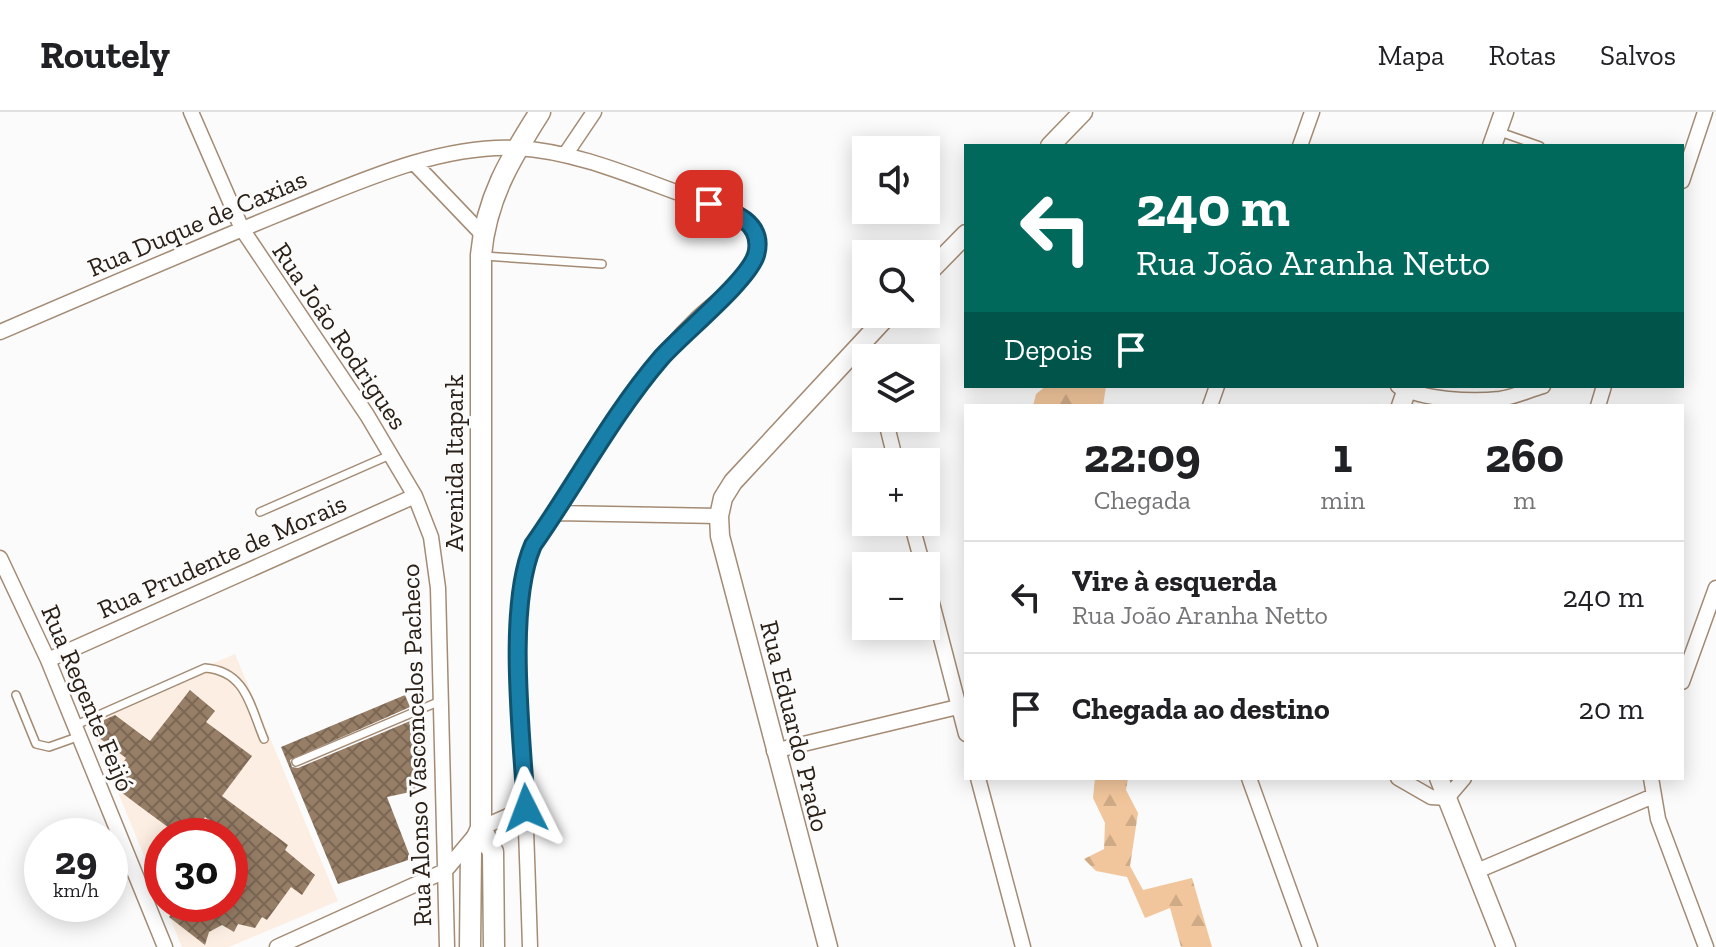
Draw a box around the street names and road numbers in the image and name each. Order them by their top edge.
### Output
street label: Rua Duque de Caxias [83,162,311,284]
street label: Rua João Rodrigues [266,236,414,436]
street label: Avenida Itapark [438,374,470,551]
street label: Rua Prudente de Morais [93,487,351,625]
street label: Rua Alonso Vasconcelos Pacheco [394,563,438,927]
street label: Rua Regente Feijó [34,600,142,796]
street label: Rua Eduardo Prado [753,617,837,835]

